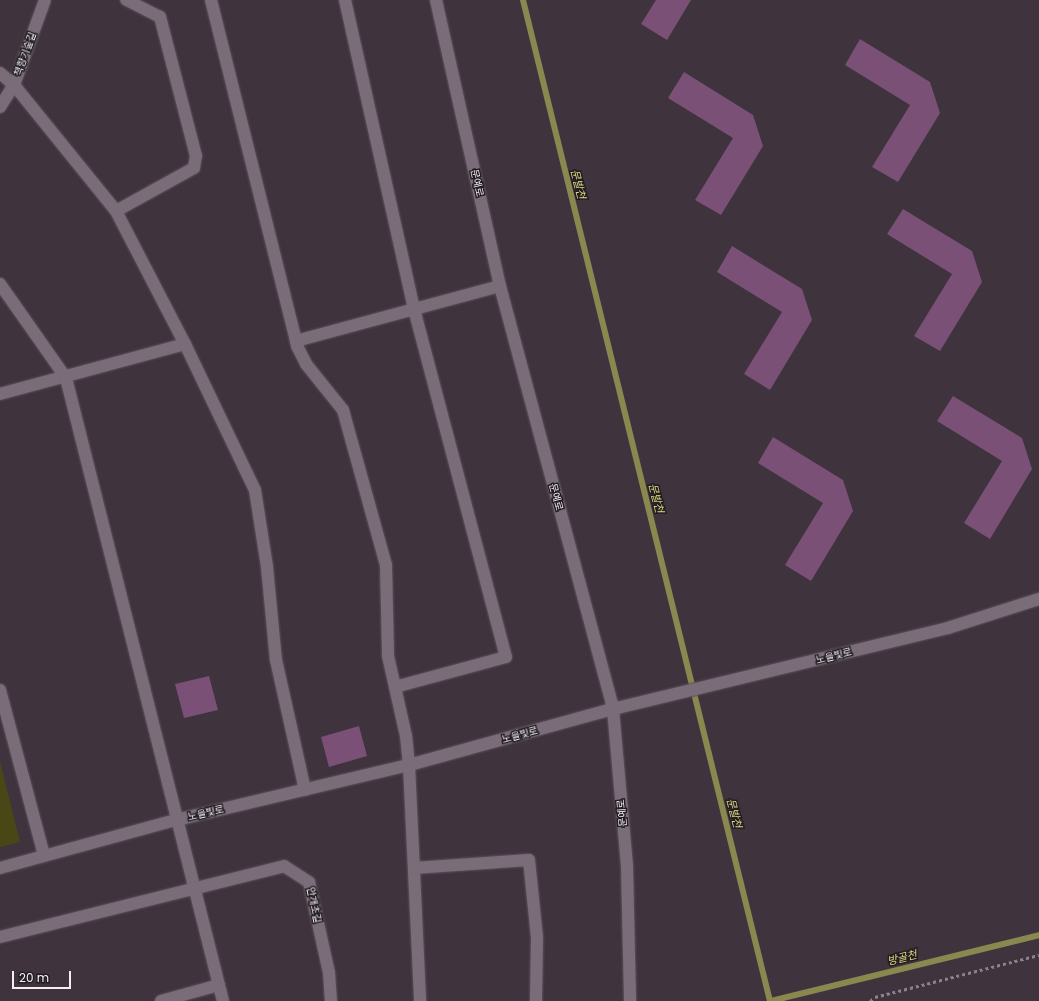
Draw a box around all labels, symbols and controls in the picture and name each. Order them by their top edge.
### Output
street label: 책향기숲길 [11,30,39,78]
street label: 문예로 [468,168,486,198]
water label: 문발천 [568,168,588,200]
street label: 문예로 [547,482,565,512]
water label: 문발천 [646,482,666,514]
street label: 노을빛로 [815,646,853,666]
street label: 노을빛로 [501,724,539,746]
water label: 문발천 [724,797,744,829]
street label: 문예로 [615,799,629,827]
street label: 노을빛로 [187,803,225,823]
street label: 안개초길 [304,886,324,924]
water label: 방골천 [886,948,918,968]
scale bar [14,963,73,989]
text: 20 m [19,969,49,986]

